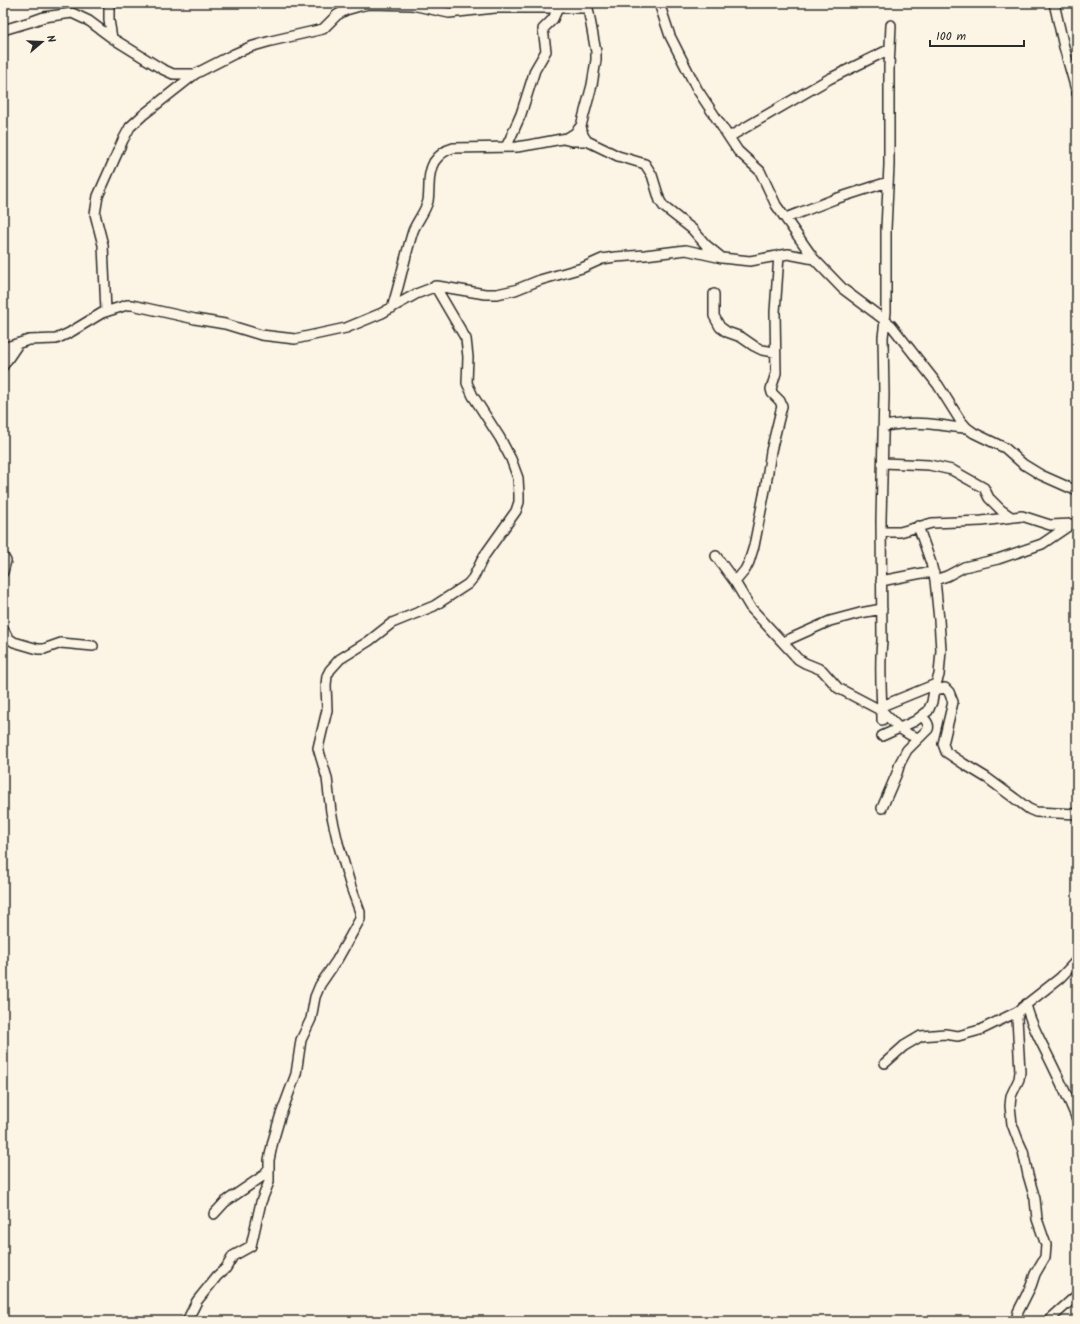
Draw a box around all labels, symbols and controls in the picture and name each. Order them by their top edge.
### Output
north arrow [22,22,62,62]
scale bar [930,22,1024,48]
text: 100 m [936,27,967,46]
text: N [41,33,60,45]

